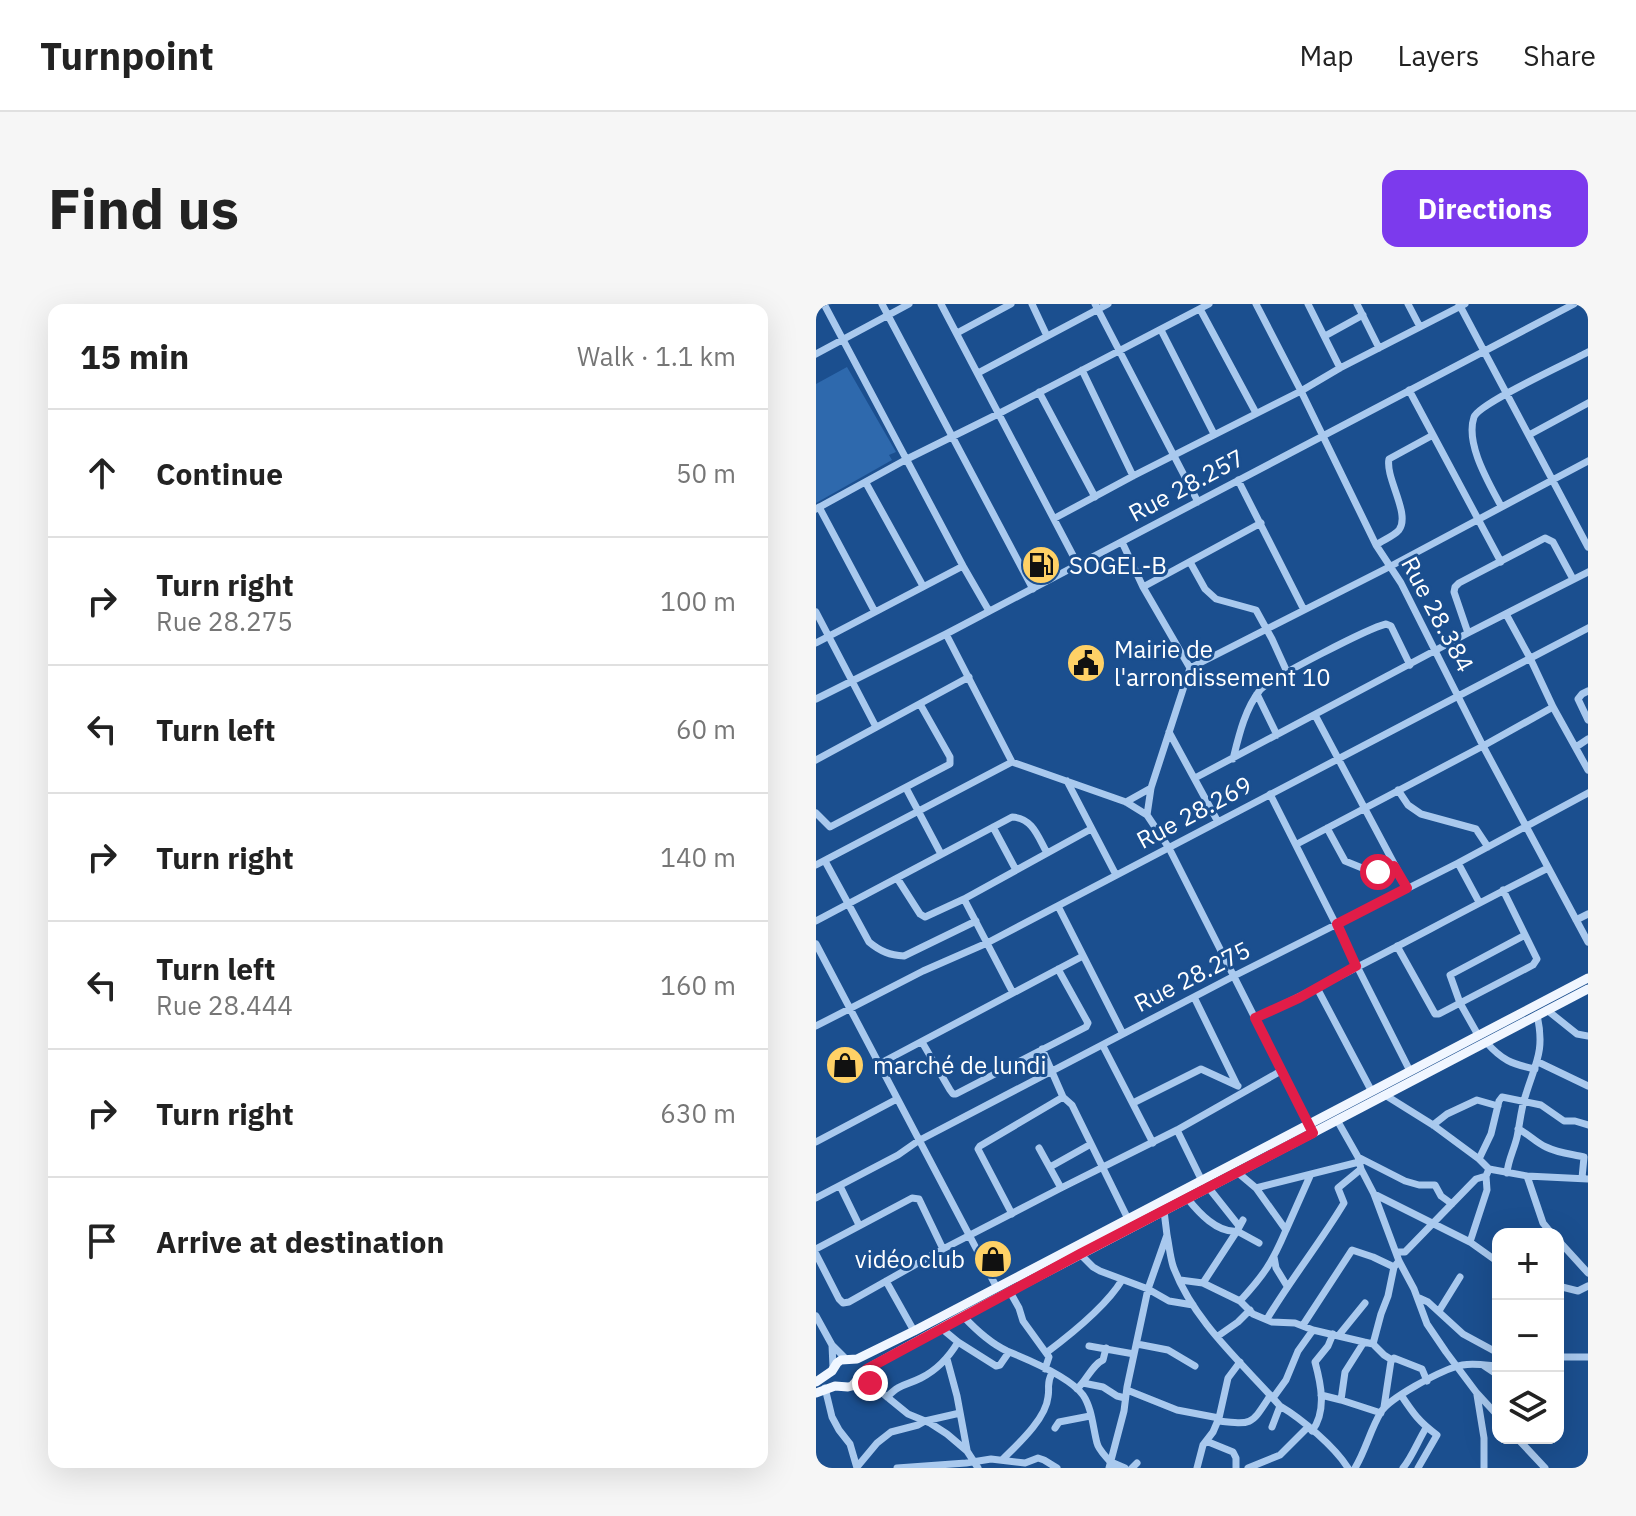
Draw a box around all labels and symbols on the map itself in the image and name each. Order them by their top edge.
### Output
street label: Rue 28.257 [1123,441,1249,529]
fuel station icon: SOGEL-B [1020,544,1062,586]
place label: SOGEL-B [1069,549,1167,581]
street label: Rue 28.384 [1394,551,1482,677]
place label: Mairie de l'arrondissement 10 [1114,633,1331,693]
public building icon: Mairie de l'arrondissement 10 [1065,642,1107,684]
street label: Rue 28.269 [1131,768,1257,856]
route start [1360,854,1396,890]
street label: Rue 28.275 [1128,933,1256,1019]
shop icon: marché de lundi [824,1044,866,1086]
place label: marché de lundi [873,1049,1046,1081]
shop icon: vidéo club [972,1238,1014,1280]
place label: vidéo club [855,1243,965,1275]
route end [852,1365,888,1401]

